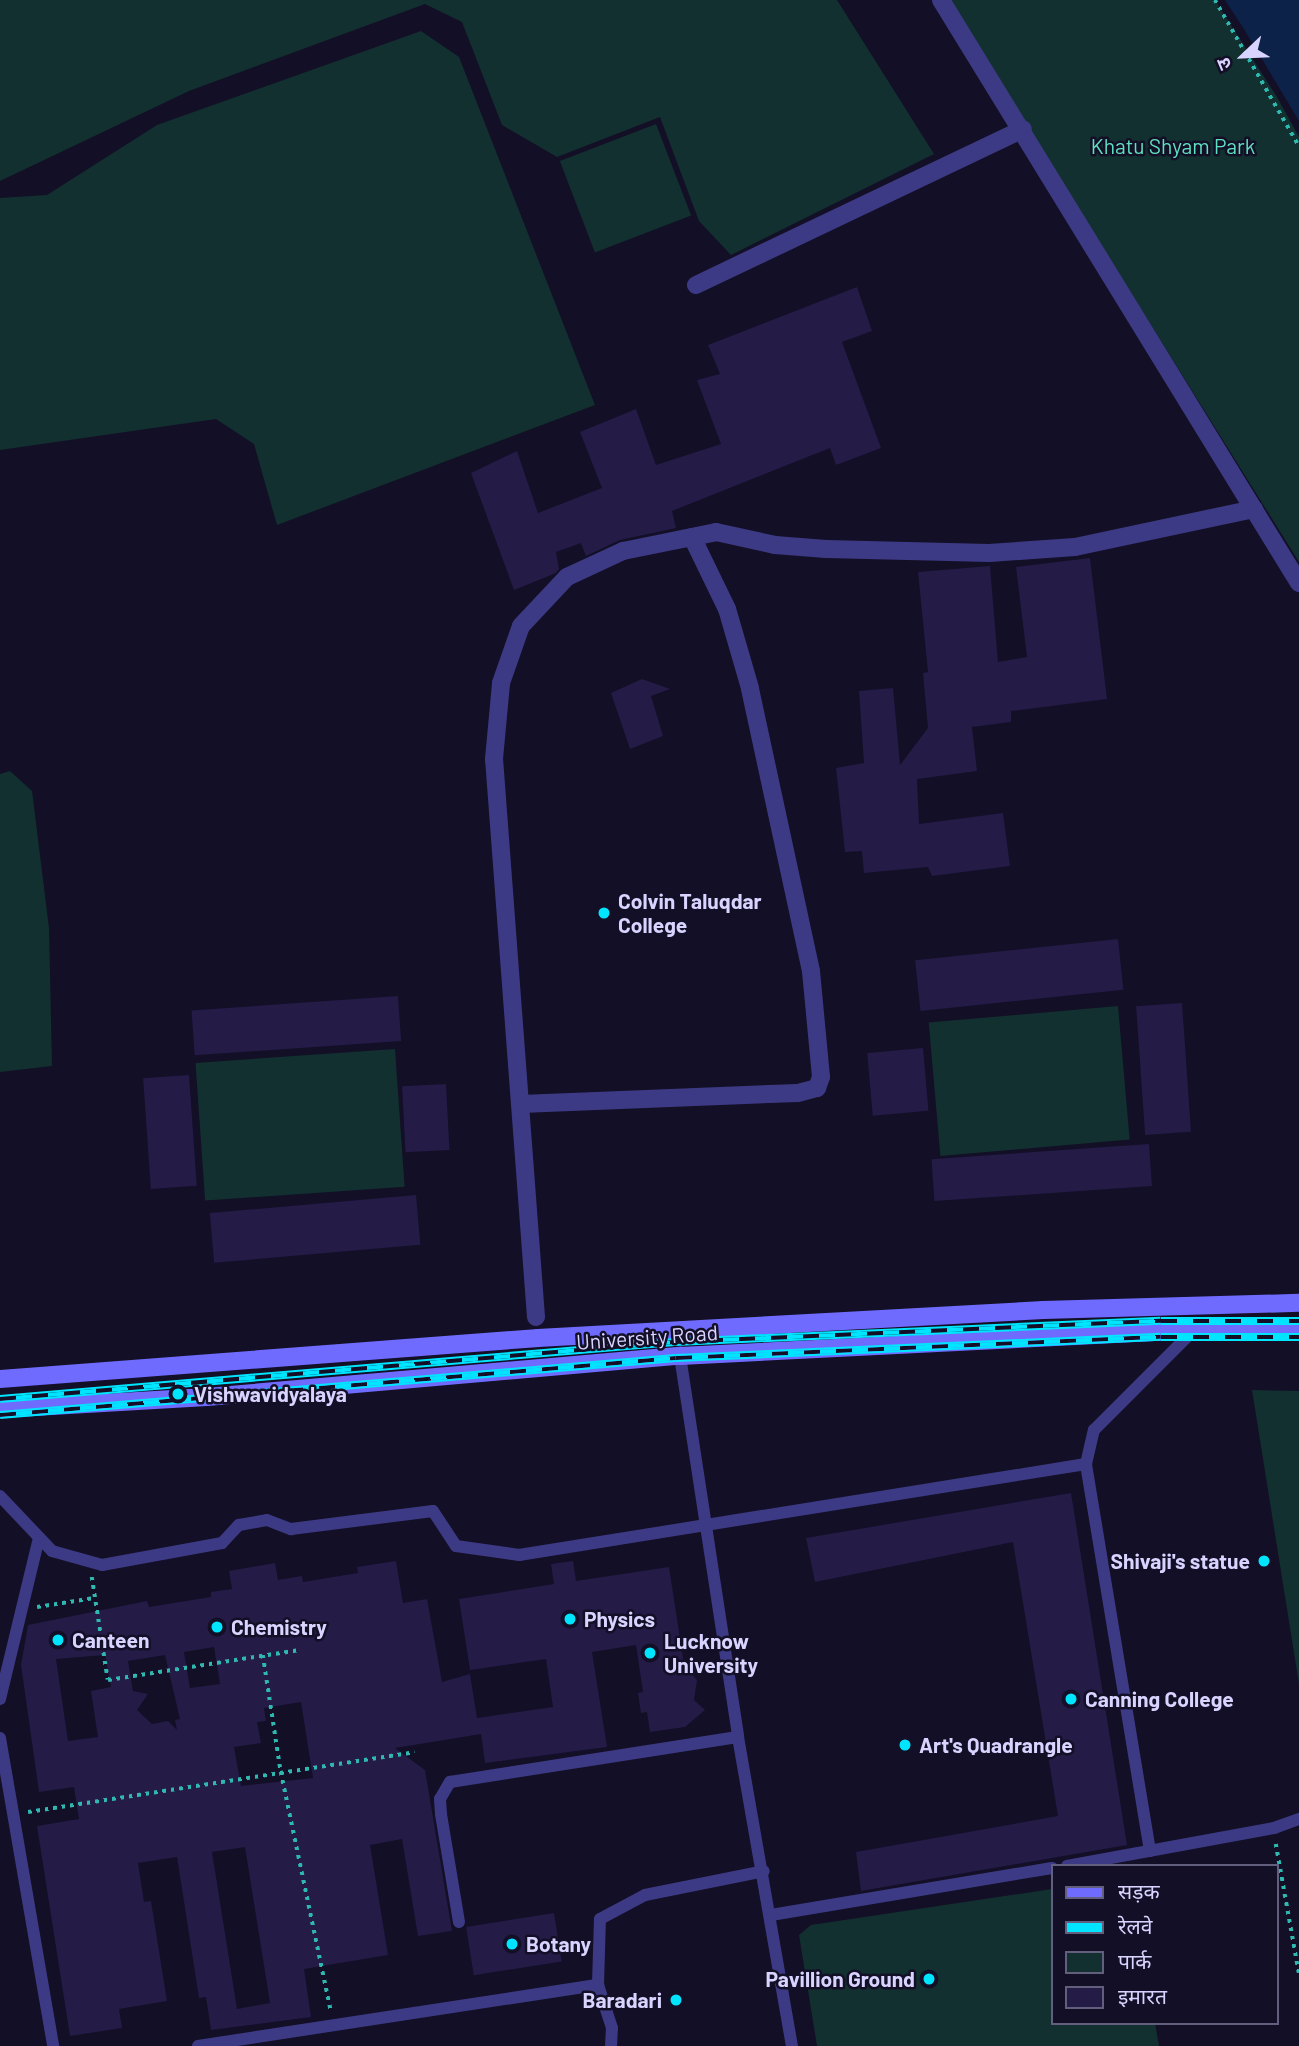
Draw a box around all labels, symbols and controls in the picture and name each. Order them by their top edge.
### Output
north arrow [1208,21,1278,91]
text: उ [1210,55,1236,74]
park label: Khatu Shyam Park [1091,133,1255,159]
place label: Colvin Taluqdar College [618,888,762,938]
marker: Colvin Taluqdar College [596,905,612,921]
street label: University Road [575,1319,719,1355]
place label: Vishwavidyalaya [194,1381,347,1407]
marker: Vishwavidyalaya [168,1384,188,1404]
place label: Shivaji's statue [1110,1548,1250,1574]
marker: Shivaji's statue [1256,1553,1272,1569]
place label: Physics [584,1606,655,1632]
marker: Physics [562,1611,578,1627]
place label: Chemistry [231,1614,327,1640]
marker: Chemistry [209,1619,225,1635]
place label: Canteen [72,1627,150,1653]
place label: Lucknow University [664,1628,758,1678]
marker: Canteen [50,1632,66,1648]
marker: Lucknow University [642,1645,658,1661]
place label: Canning College [1085,1686,1234,1712]
marker: Canning College [1063,1691,1079,1707]
place label: Art's Quadrangle [919,1732,1073,1758]
marker: Art's Quadrangle [897,1737,913,1753]
legend [1050,1864,1278,2025]
text: सड़क [1118,1878,1160,1903]
text: रेलवे [1118,1913,1153,1938]
place label: Botany [526,1931,591,1957]
marker: Botany [504,1936,520,1952]
text: पार्क [1118,1948,1152,1973]
place label: Pavillion Ground [765,1966,915,1992]
marker: Pavillion Ground [921,1971,937,1987]
text: इमारत [1118,1983,1167,2008]
place label: Baradari [583,1987,662,2013]
marker: Baradari [668,1992,684,2008]

